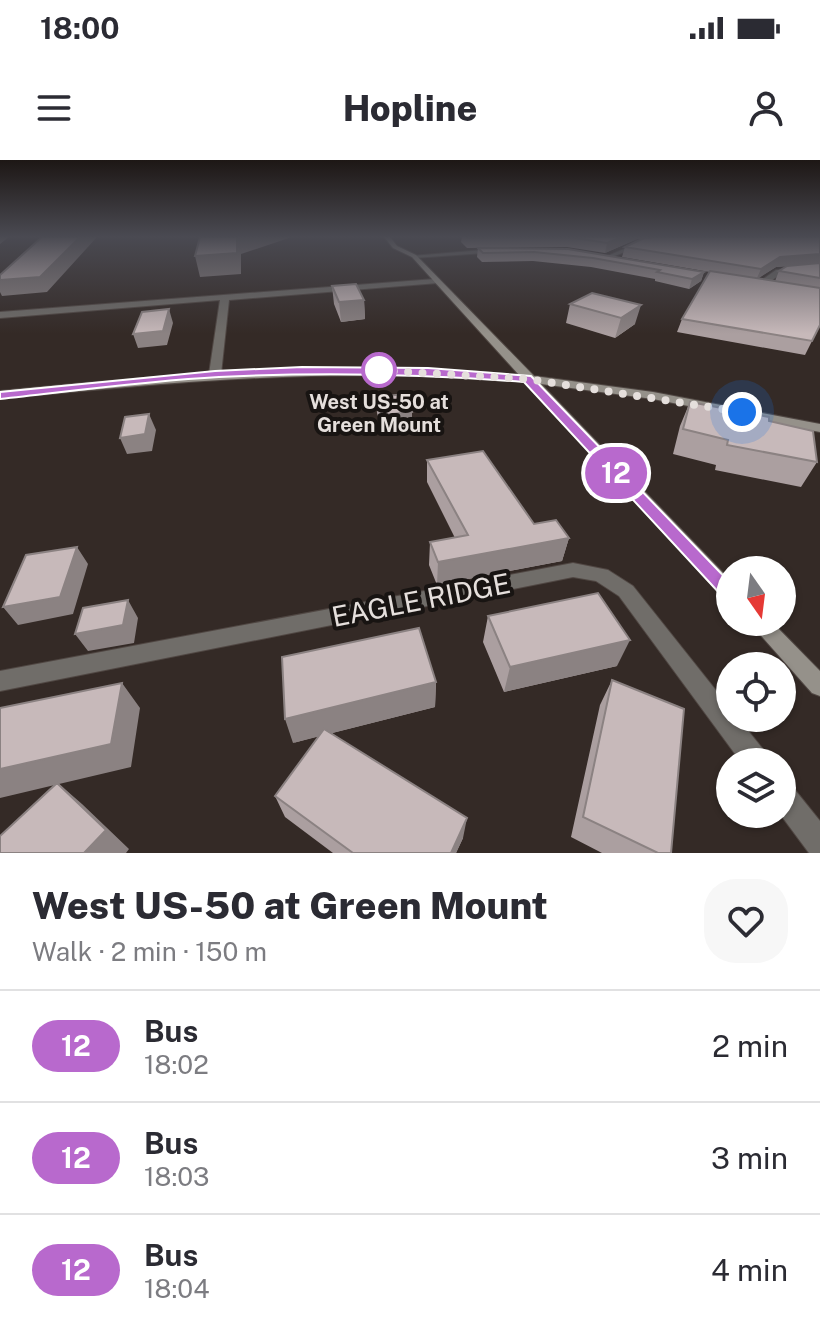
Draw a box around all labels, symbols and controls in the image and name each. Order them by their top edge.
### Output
text: 18:00 [40,10,120,46]
icon: menu [32,86,76,130]
icon: person [744,86,788,130]
text: Hopline [343,87,477,129]
marker: West US-50 at Green Mount [362,353,396,387]
place label: West US-50 at Green Mount [309,390,449,437]
your location [722,392,762,432]
line badge: 12 [580,447,652,499]
text: 12 [601,456,631,489]
north arrow [716,556,796,636]
map controls [716,556,796,828]
street label: EAGLE RIDGE [329,566,513,633]
button: locate [716,652,796,732]
button: layers [716,748,796,828]
button: heart [704,879,788,963]
text: West US-50 at Green Mount [32,883,548,928]
text: Walk · 2 min · 150 m [32,936,267,967]
text: Bus [144,1013,198,1049]
text: 2 min [712,1028,788,1064]
text: 12 [61,1029,91,1062]
text: 18:02 [144,1049,209,1080]
text: Bus [144,1125,198,1161]
text: 3 min [711,1140,788,1176]
text: 12 [61,1141,91,1174]
text: 18:03 [144,1161,209,1192]
text: Bus [144,1237,198,1273]
text: 4 min [711,1252,788,1288]
text: 12 [61,1253,91,1286]
text: 18:04 [144,1273,210,1304]

